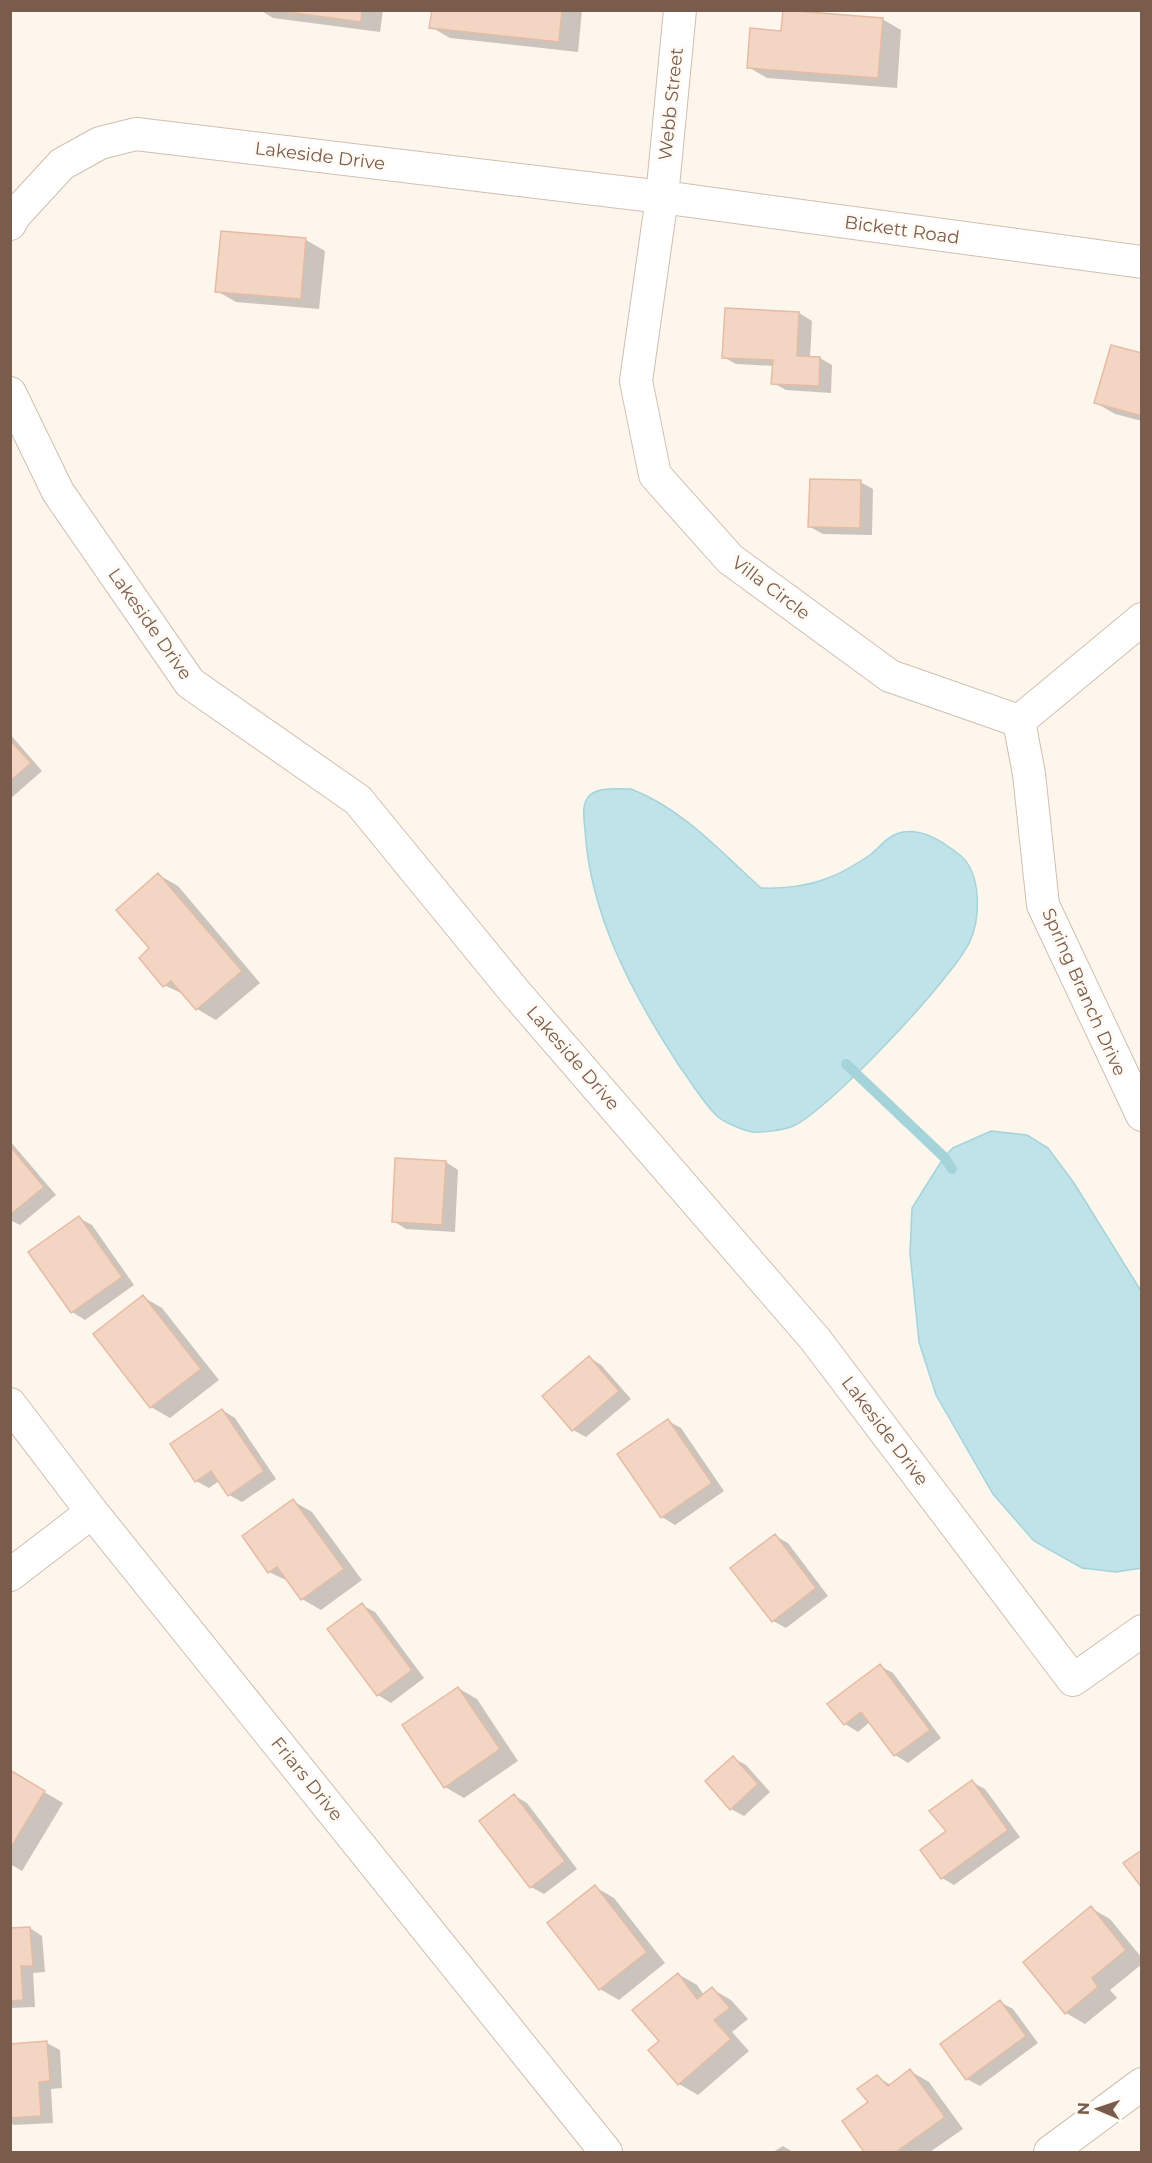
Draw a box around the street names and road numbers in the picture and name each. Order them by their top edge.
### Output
street label: Webb Street [654,46,688,162]
street label: Lakeside Drive [254,137,386,175]
street label: Bickett Road [843,211,961,249]
street label: Villa Circle [727,551,815,625]
street label: Lakeside Drive [103,564,197,684]
street label: Spring Branch Drive [1037,905,1131,1079]
street label: Lakeside Drive [522,1001,624,1115]
street label: Lakeside Drive [837,1372,933,1490]
street label: Friars Drive [266,1733,348,1825]

